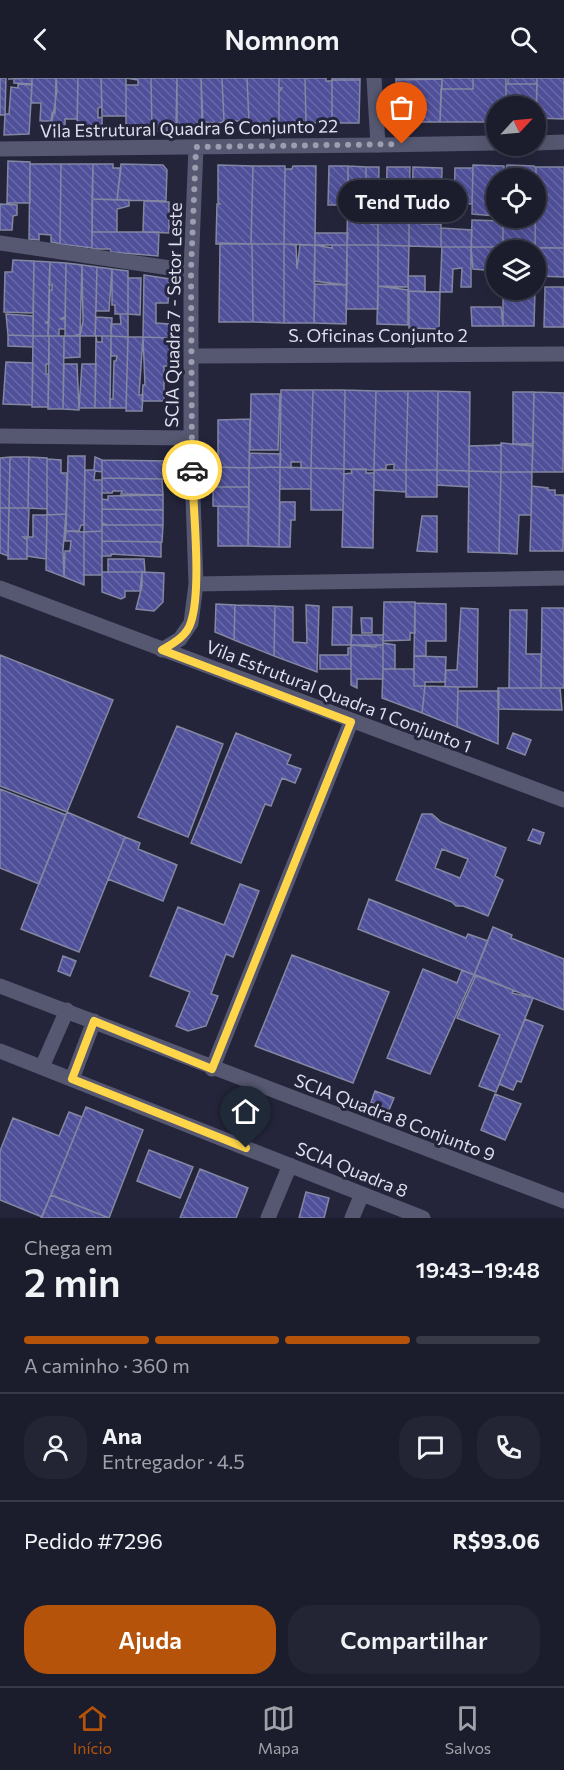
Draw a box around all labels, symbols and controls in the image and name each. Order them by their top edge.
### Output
icon: back [24,23,57,56]
text: Nomnom [224,23,340,56]
icon: search [507,23,540,56]
pin [376,82,427,144]
icon: bag [385,91,418,124]
north arrow [486,96,546,156]
map controls [486,96,546,300]
street label: Vila Estrutural Quadra 6 Conjunto 22 [40,114,338,142]
button: locate [486,168,546,228]
callout: Tend Tudo [338,180,466,222]
text: Tend Tudo [355,189,450,213]
street label: SCIA Quadra 7 - Setor Leste [160,202,186,428]
button: layers [486,240,546,300]
street label: S. Oficinas Conjunto 2 [288,324,468,346]
courier [162,440,222,500]
icon: car [176,454,209,487]
street label: Vila Estrutural Quadra 1 Conjunto 1 [203,635,475,757]
street label: SCIA Quadra 8 Conjunto 9 [291,1069,499,1165]
pin [220,1086,271,1148]
icon: home [229,1095,262,1128]
street label: SCIA Quadra 8 [293,1136,411,1202]
text: Chega em [24,1235,113,1259]
text: 19:43–19:48 [416,1256,540,1283]
text: 2 min [24,1257,121,1305]
text: A caminho · 360 m [24,1353,190,1377]
button: person [24,1416,87,1479]
button: chat [399,1416,462,1479]
button: phone [477,1416,540,1479]
text: Ana [102,1422,142,1449]
text: Entregador · 4.5 [102,1449,245,1473]
text: Pedido #7296 [24,1527,163,1554]
text: R$93.06 [452,1527,540,1554]
button: Ajuda [24,1605,276,1674]
button: Compartilhar [288,1605,540,1674]
tab: Início [73,1702,112,1757]
tab: Mapa [258,1702,299,1757]
tab: Salvos [445,1702,491,1757]

